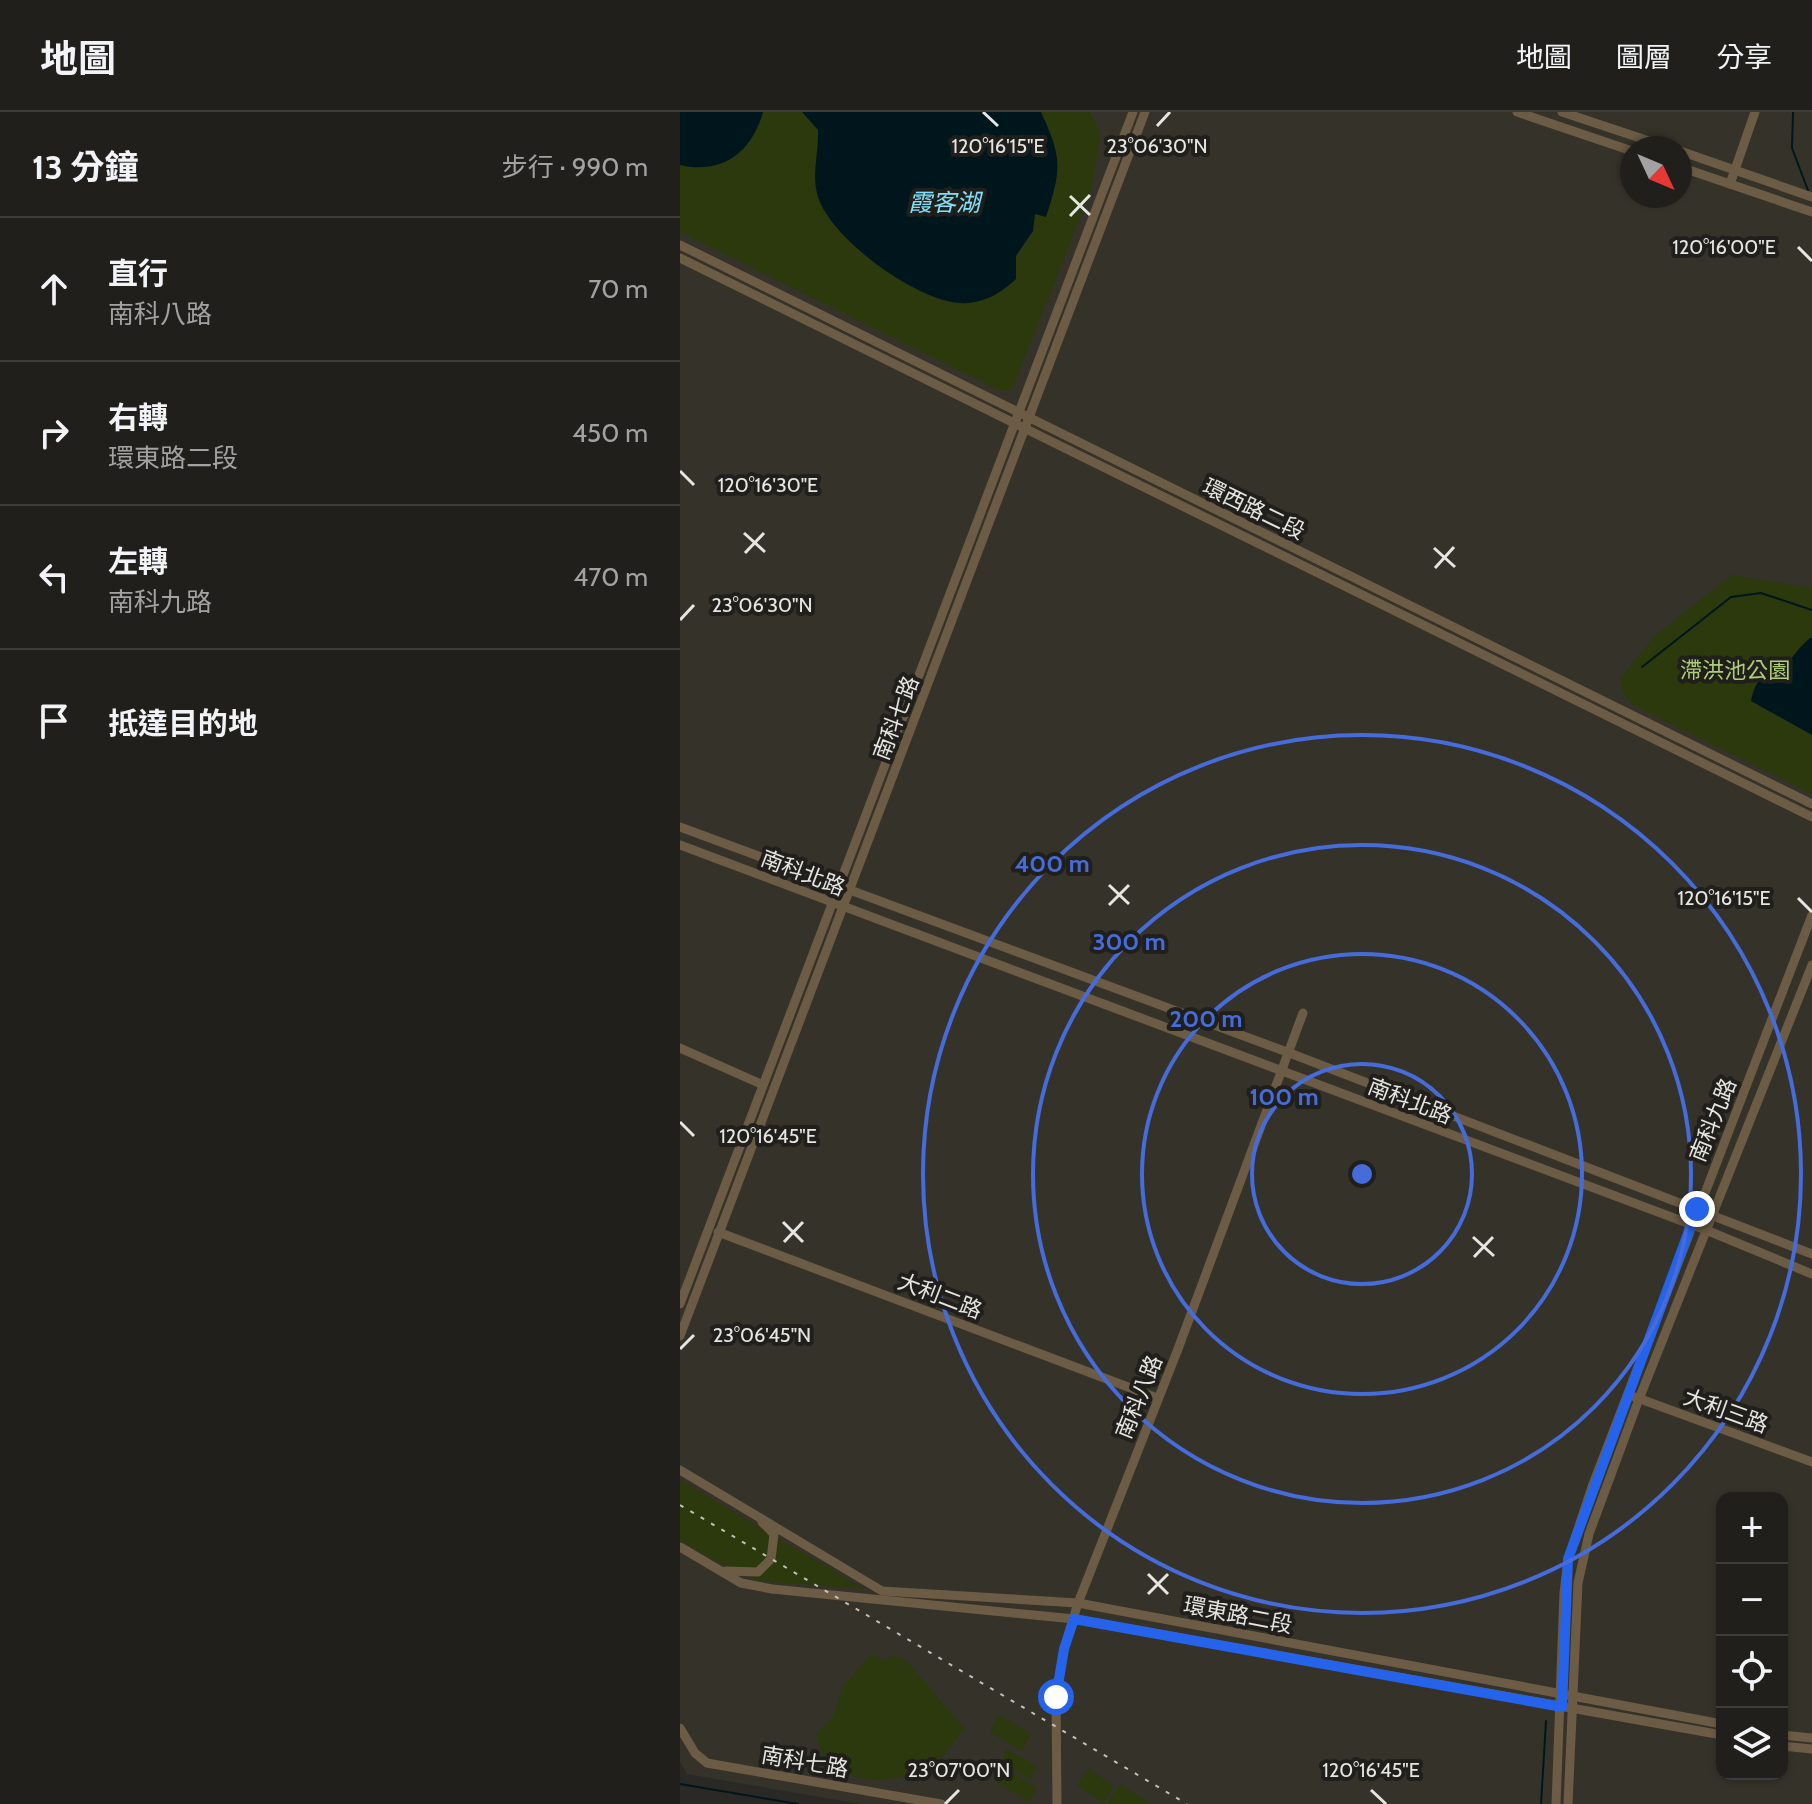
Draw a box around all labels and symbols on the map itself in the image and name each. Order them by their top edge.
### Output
text: 120°16'15"E [952,134,1044,158]
text: 23°06'30"N [1106,134,1208,158]
north arrow [1620,136,1692,208]
water label: 霞客湖 [908,188,984,217]
text: 120°16'00"E [1672,235,1776,259]
text: 120°16'30"E [718,473,818,497]
street label: 環西路二段 [1199,473,1309,545]
text: 23°06'30"N [711,593,813,617]
park label: 滯洪池公園 [1680,657,1790,684]
street label: 南科七路 [868,672,924,764]
street label: 南科北路 [757,845,849,901]
text: 400 m [1014,849,1090,878]
text: 120°16'15"E [1678,886,1770,910]
text: 300 m [1092,927,1166,956]
text: 200 m [1170,1004,1242,1033]
street label: 南科北路 [1364,1073,1456,1129]
street label: 南科九路 [1684,1074,1742,1166]
text: 100 m [1249,1082,1319,1111]
text: 120°16'45"E [719,1124,817,1148]
centre of rings [1348,1160,1376,1188]
route end [1679,1191,1715,1227]
street label: 大利二路 [894,1268,986,1324]
text: 23°06'45"N [713,1323,811,1347]
street label: 南科八路 [1110,1351,1168,1443]
street label: 大利三路 [1680,1383,1772,1439]
street label: 環東路二段 [1181,1591,1295,1639]
route start [1038,1679,1074,1715]
street label: 南科七路 [759,1741,851,1783]
text: 23°07'00"N [908,1758,1010,1782]
text: 120°16'45"E [1322,1758,1420,1782]

